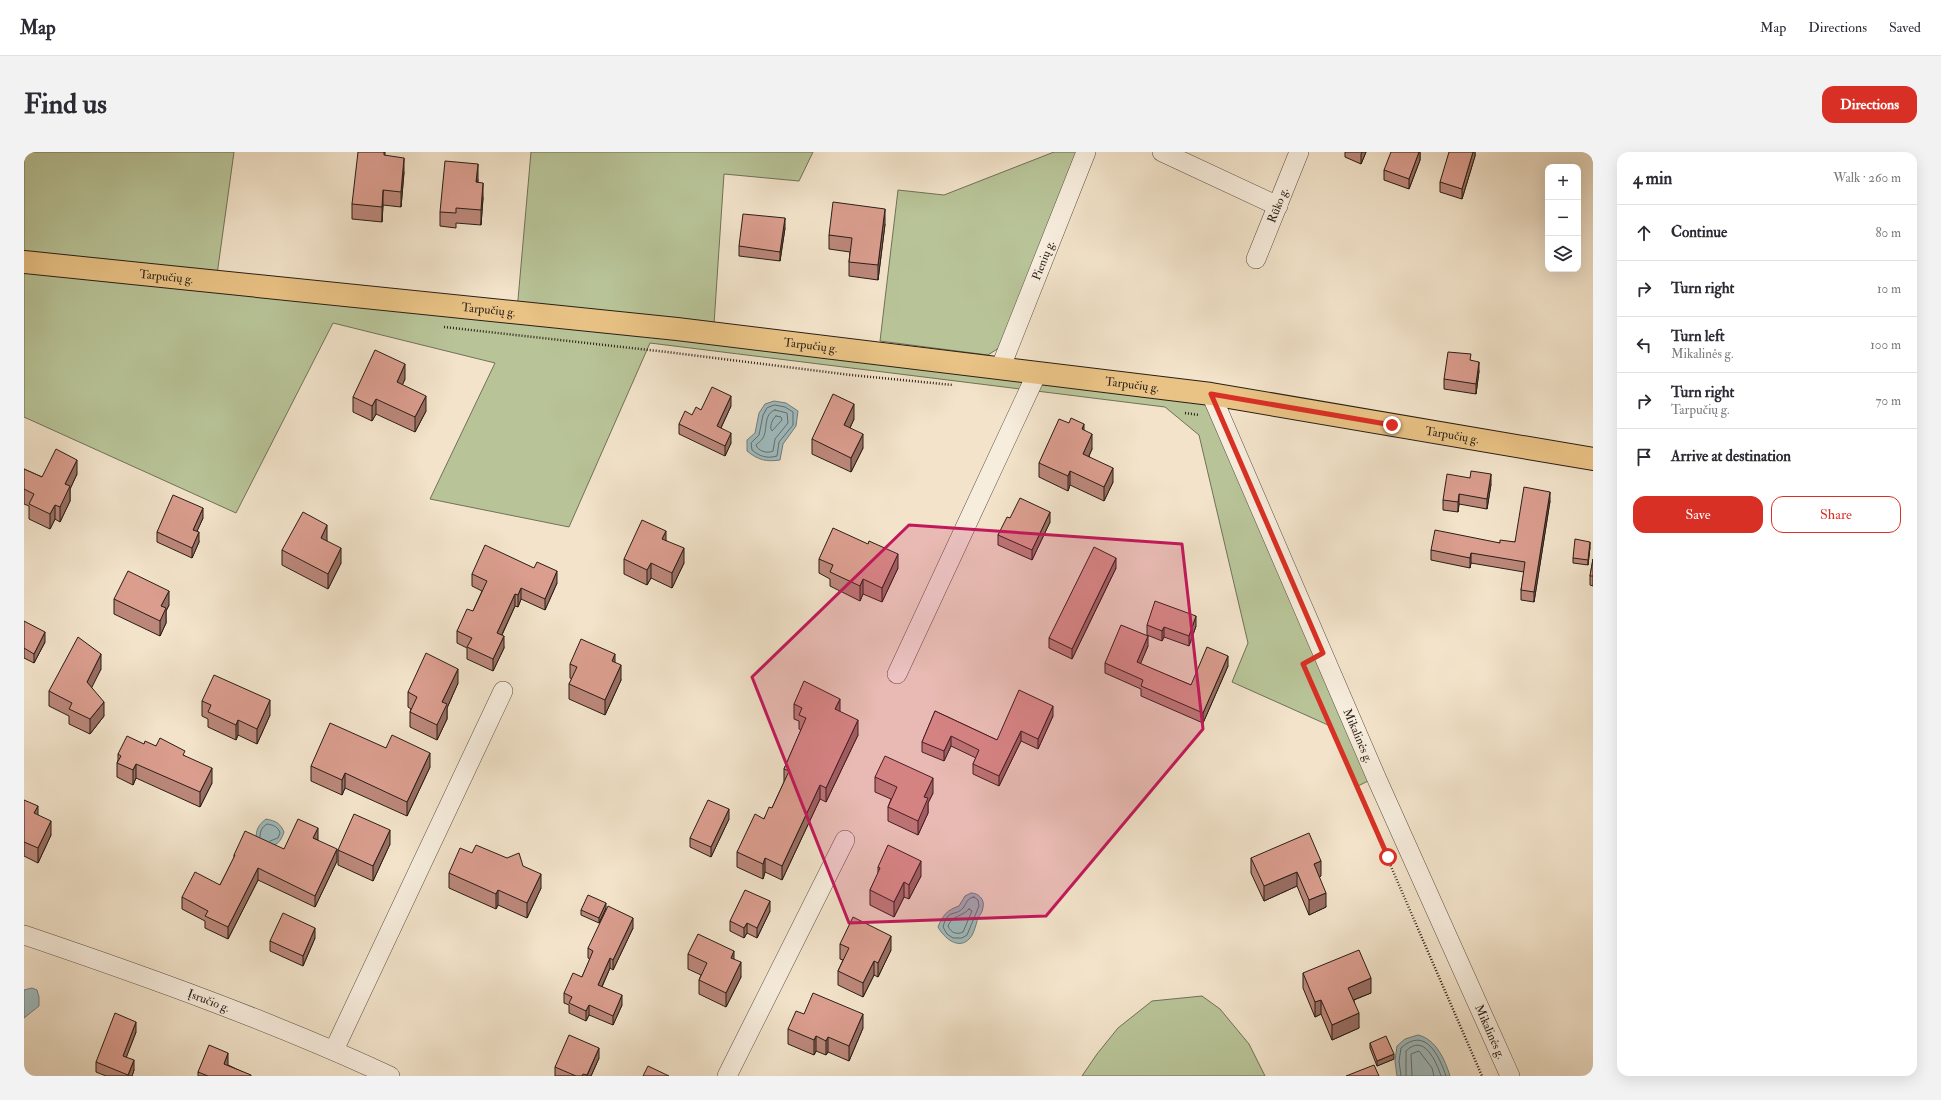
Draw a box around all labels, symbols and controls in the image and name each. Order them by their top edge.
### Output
text: Map [20,16,56,40]
text: Map [1760,19,1786,36]
text: Directions [1808,19,1867,36]
text: Saved [1889,19,1921,36]
button: Directions [1822,86,1917,123]
text: Find us [24,87,107,122]
map controls [1545,164,1581,272]
button: + [1545,164,1581,200]
text: 4 min [1633,168,1672,189]
text: Walk · 260 m [1833,170,1901,186]
street label: Rūko g. [1264,186,1292,225]
button: − [1545,200,1581,236]
icon: ahead [1633,222,1655,244]
text: Continue [1671,223,1727,242]
text: 80 m [1875,225,1901,241]
button: layers [1545,236,1581,272]
street label: Pienių g. [1029,238,1058,282]
street label: Tarpučių g. [138,267,194,287]
icon: right [1633,278,1655,300]
text: Turn right [1671,279,1734,298]
text: 10 m [1877,281,1901,297]
street label: Tarpučių g. [461,300,516,320]
text: Turn left [1671,327,1725,346]
icon: left [1633,334,1655,356]
street label: Tarpučių g. [783,335,838,356]
text: 100 m [1870,337,1901,353]
text: Mikalinės g. [1671,346,1733,362]
street label: Tarpučių g. [1104,374,1160,396]
text: Turn right [1671,383,1734,402]
icon: right [1633,390,1655,412]
text: 70 m [1876,393,1901,409]
text: Tarpučių g. [1671,402,1730,418]
route end [1383,416,1401,434]
street label: Tarpučių g. [1424,424,1480,447]
icon: arrive [1633,446,1655,468]
text: Arrive at destination [1671,447,1791,466]
button: Save [1633,496,1763,533]
button: Share [1771,496,1901,533]
street label: Mikalinės g. [1339,706,1376,765]
route start [1379,848,1397,866]
street label: Įsručio g. [185,986,232,1016]
street label: Mikalinės g. [1471,1002,1508,1061]

